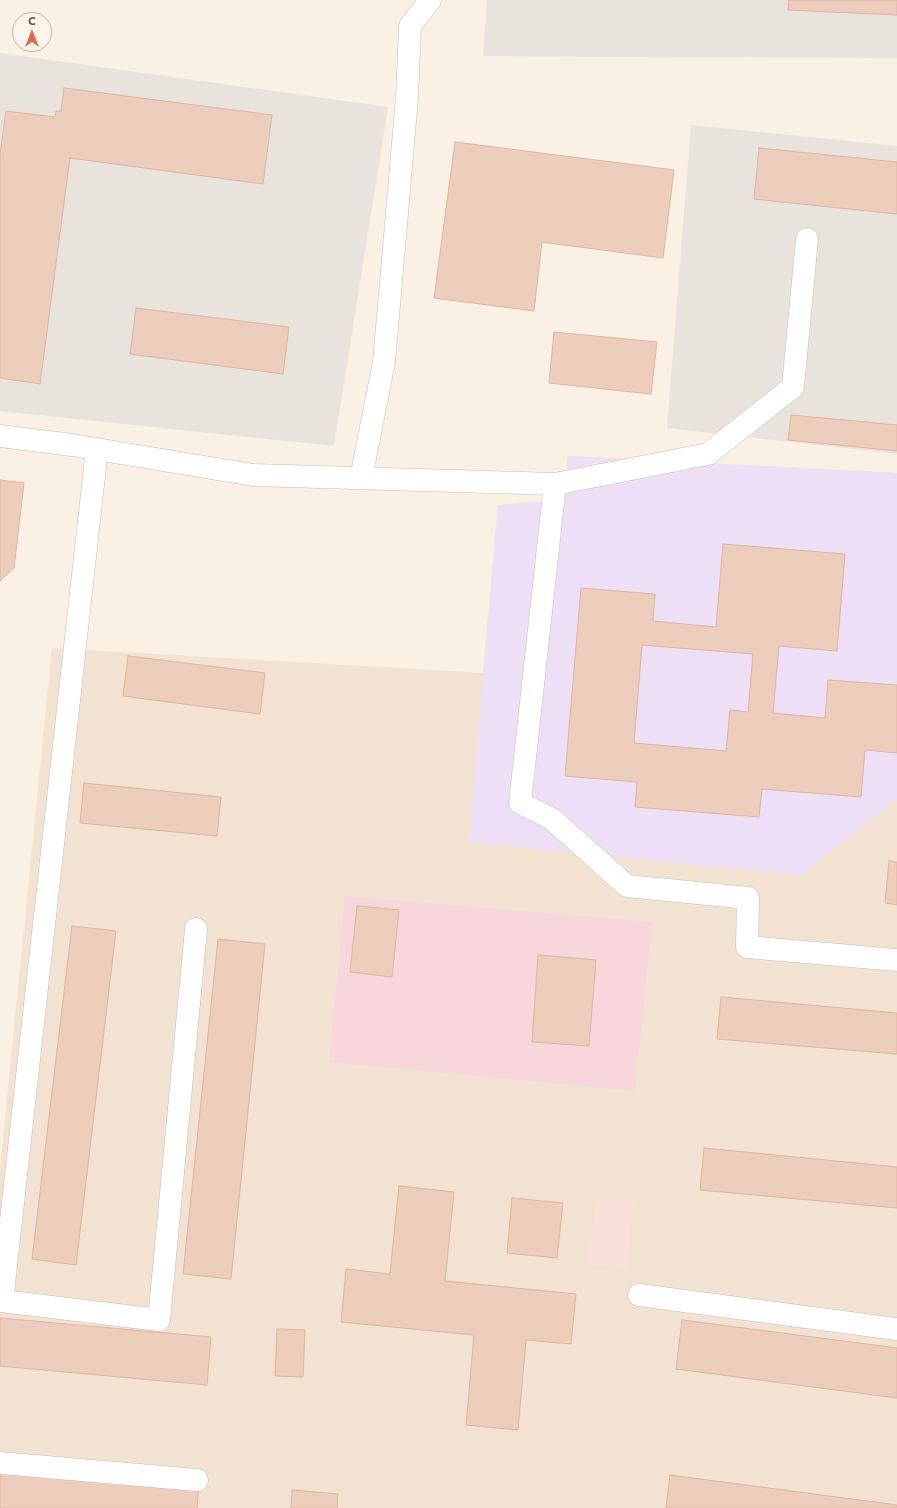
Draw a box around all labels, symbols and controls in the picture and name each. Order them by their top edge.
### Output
north arrow [12,12,52,52]
text: С [28,14,36,27]

